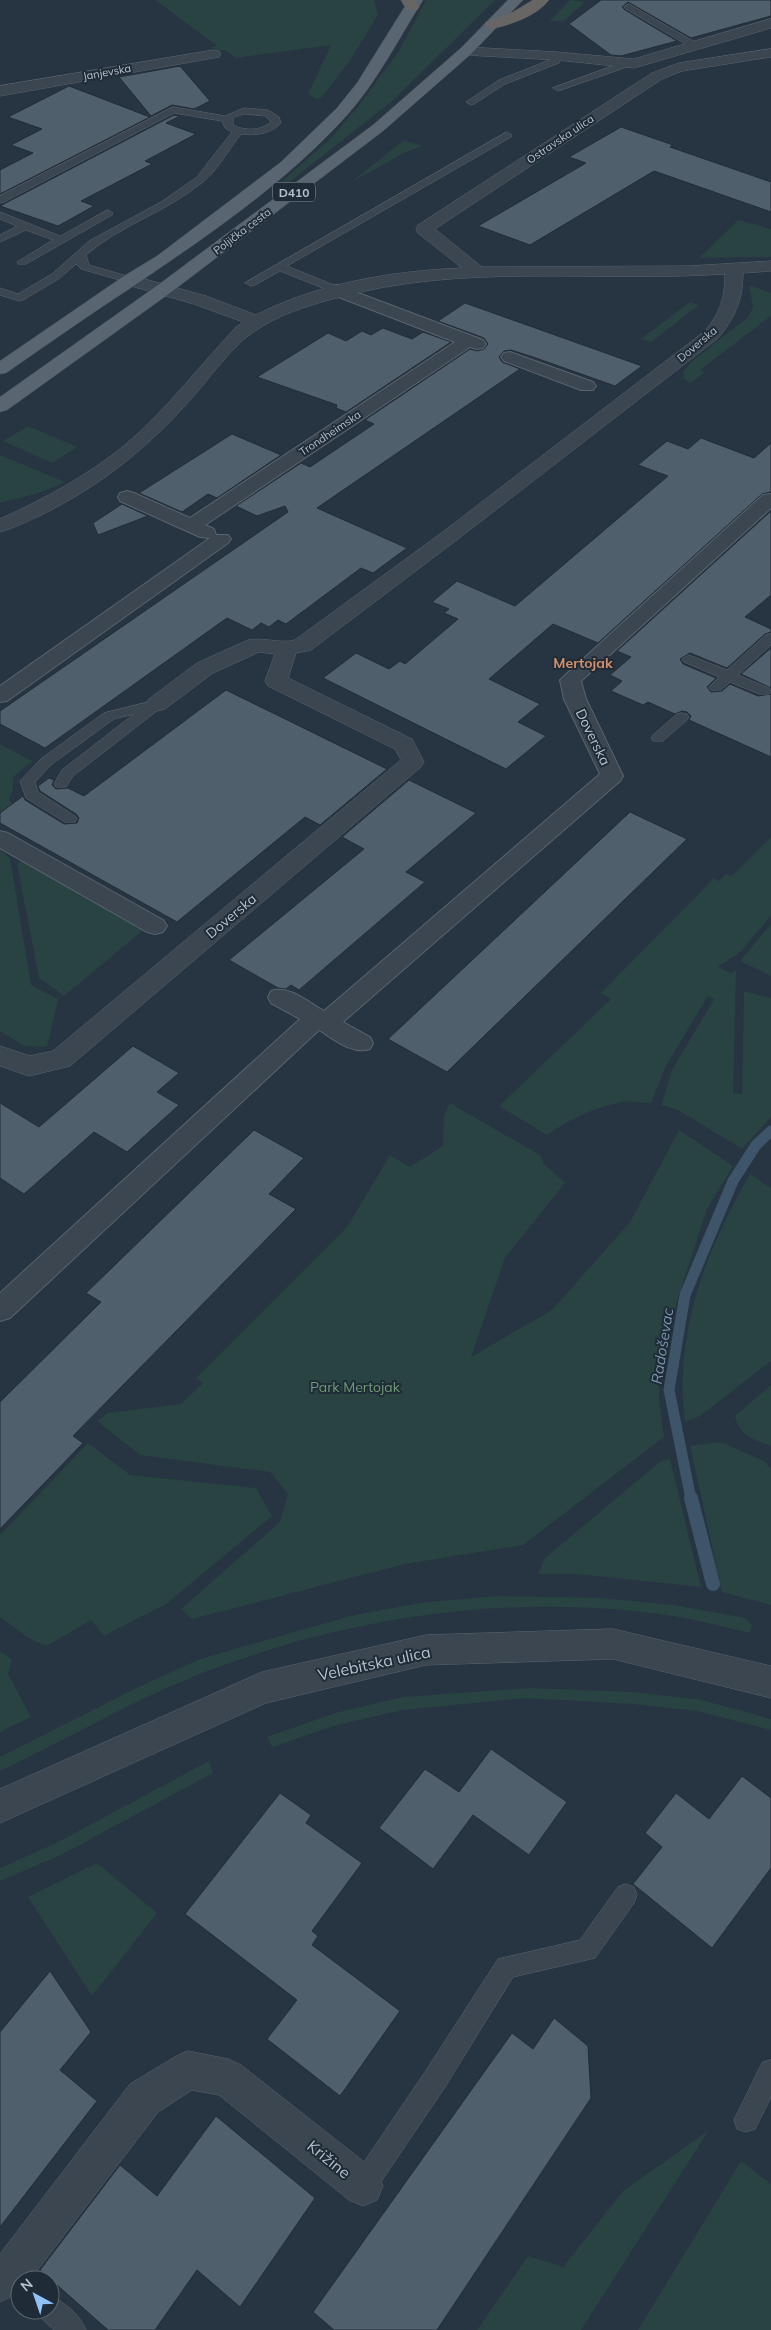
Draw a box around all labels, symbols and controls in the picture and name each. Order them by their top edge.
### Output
street label: Janjevska [82,61,132,83]
street label: Ostravska ulica [524,111,596,167]
road number: D410 [273,182,315,202]
street label: Poljička cesta [210,205,274,257]
street label: Doverska [674,323,720,365]
street label: Trondheimska [296,407,364,459]
district label: Mertojak [553,654,613,672]
street label: Doverska [572,706,614,768]
street label: Doverska [202,890,260,942]
water label: Radoševac [647,1306,677,1385]
park label: Park Mertojak [310,1378,401,1396]
street label: Velebitska ulica [316,1641,432,1685]
street label: Križine [303,2136,355,2182]
north arrow [10,2270,60,2320]
text: N [17,2275,36,2295]

